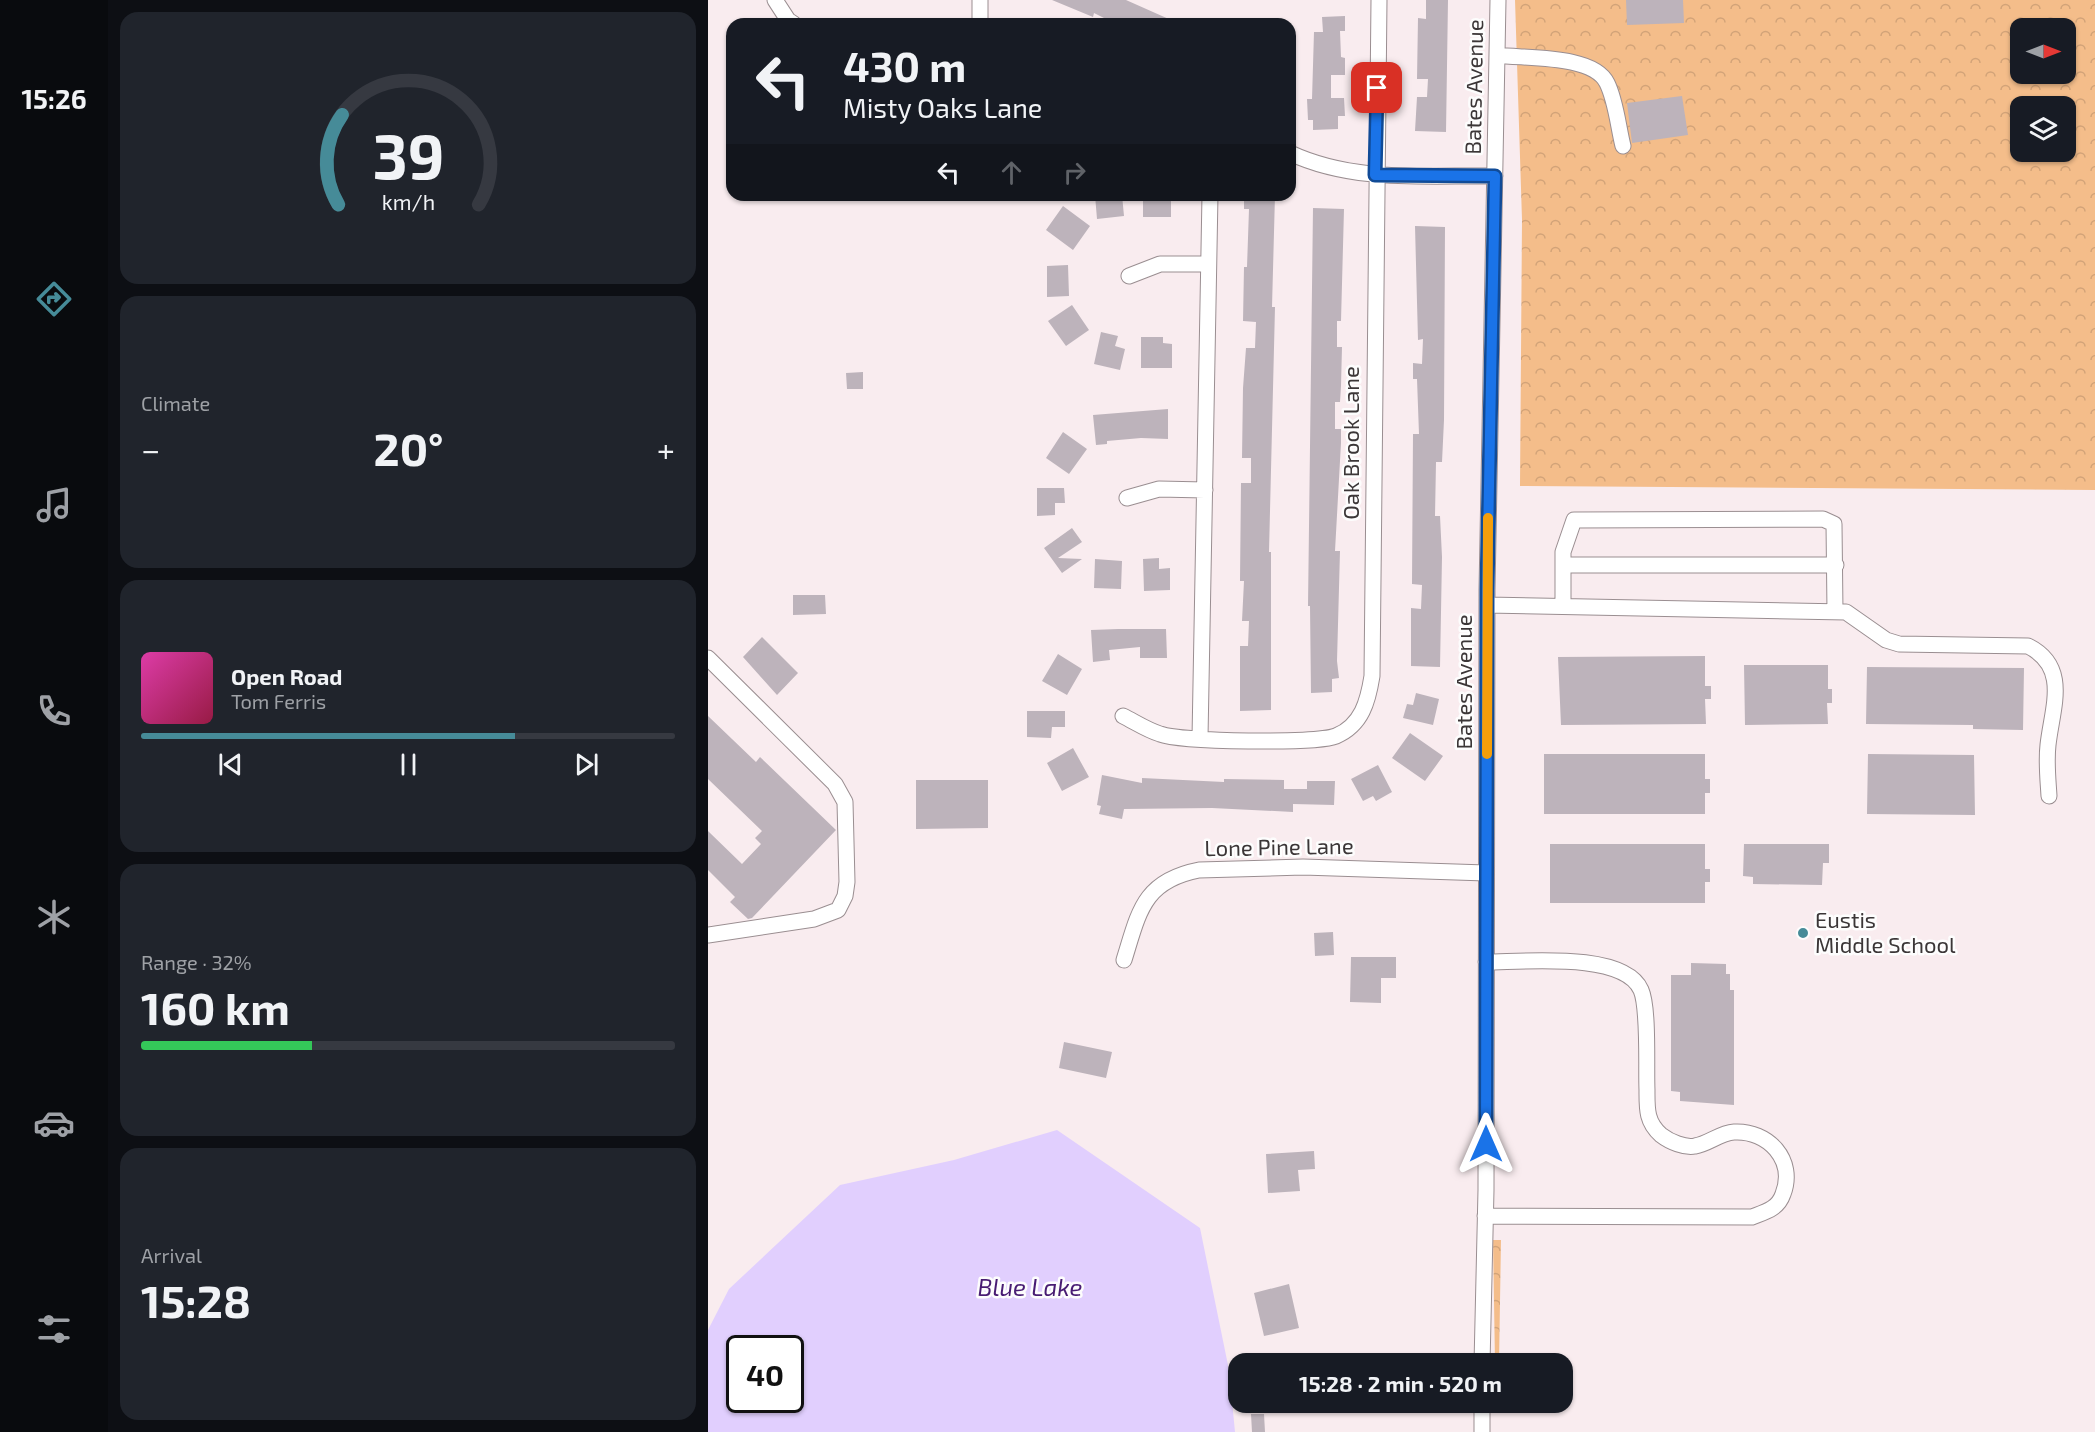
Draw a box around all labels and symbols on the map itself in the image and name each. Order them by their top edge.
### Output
north arrow [2010,18,2076,84]
street label: Bates Avenue [1459,19,1487,155]
pin [1351,62,1402,113]
street label: Oak Brook Lane [1337,366,1363,520]
street label: Bates Avenue [1450,614,1476,750]
street label: Lone Pine Lane [1204,832,1354,860]
place label: Eustis Middle School [1815,906,1956,957]
marker: Eustis Middle School [1796,926,1810,940]
position arrow [1454,1112,1518,1176]
water label: Blue Lake [978,1272,1083,1301]
speed limit sign: 40 [726,1335,804,1413]

